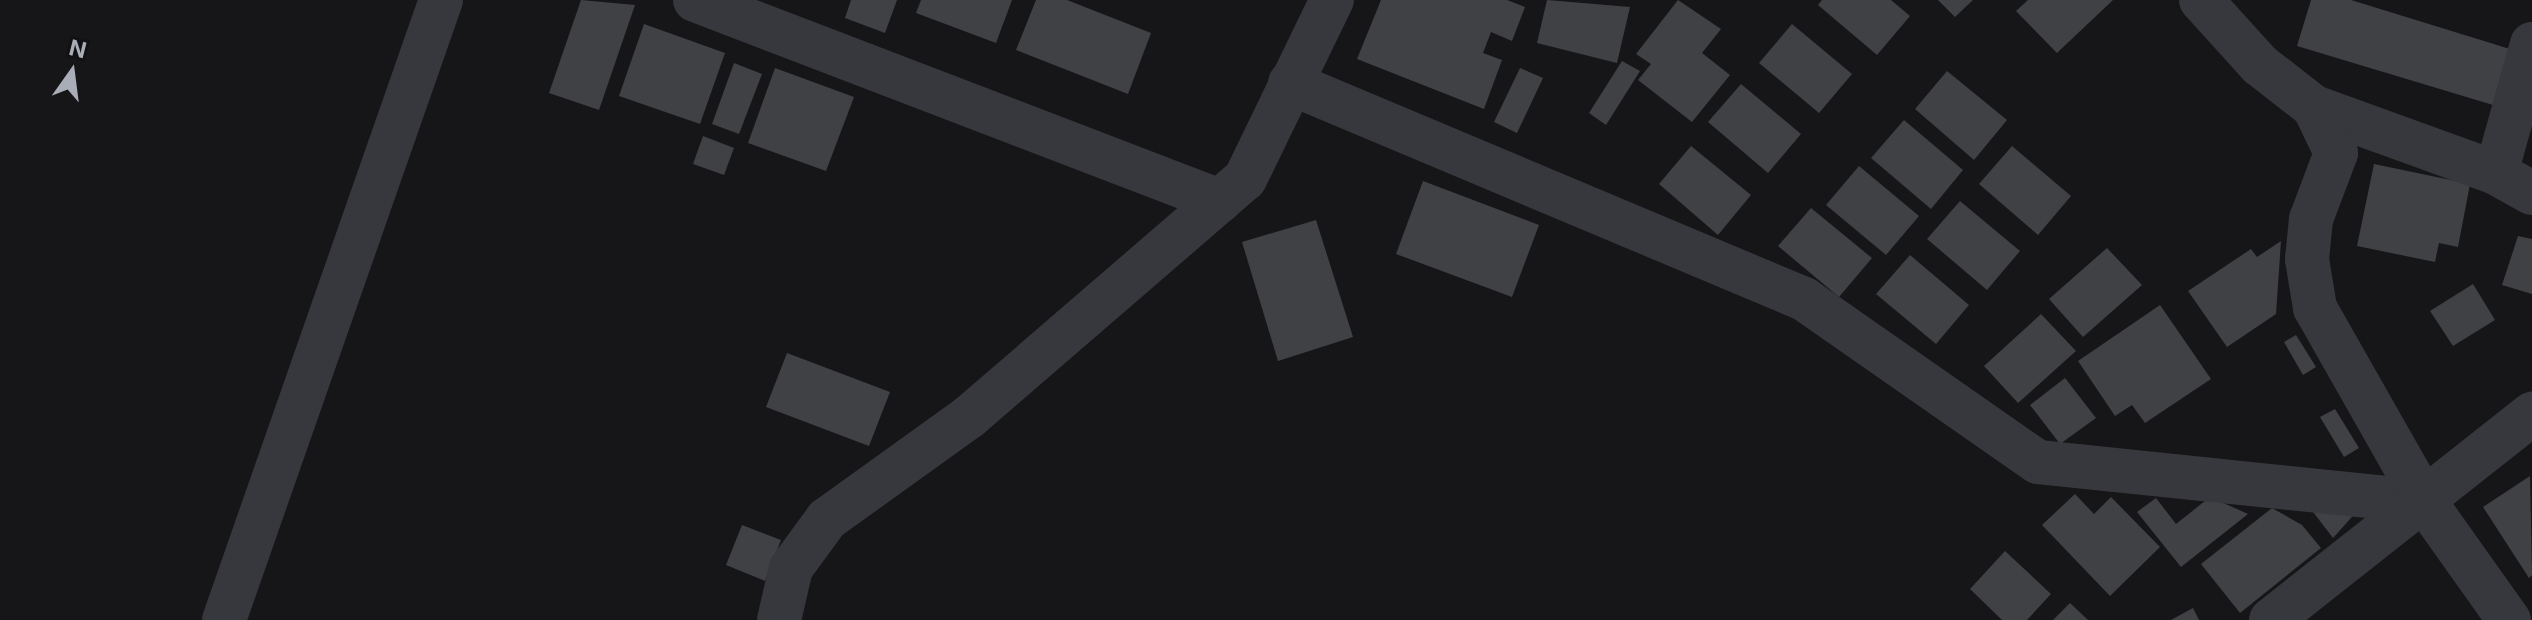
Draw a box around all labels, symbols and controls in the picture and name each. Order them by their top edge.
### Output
north arrow [32,32,112,112]
text: N [67,34,89,63]

